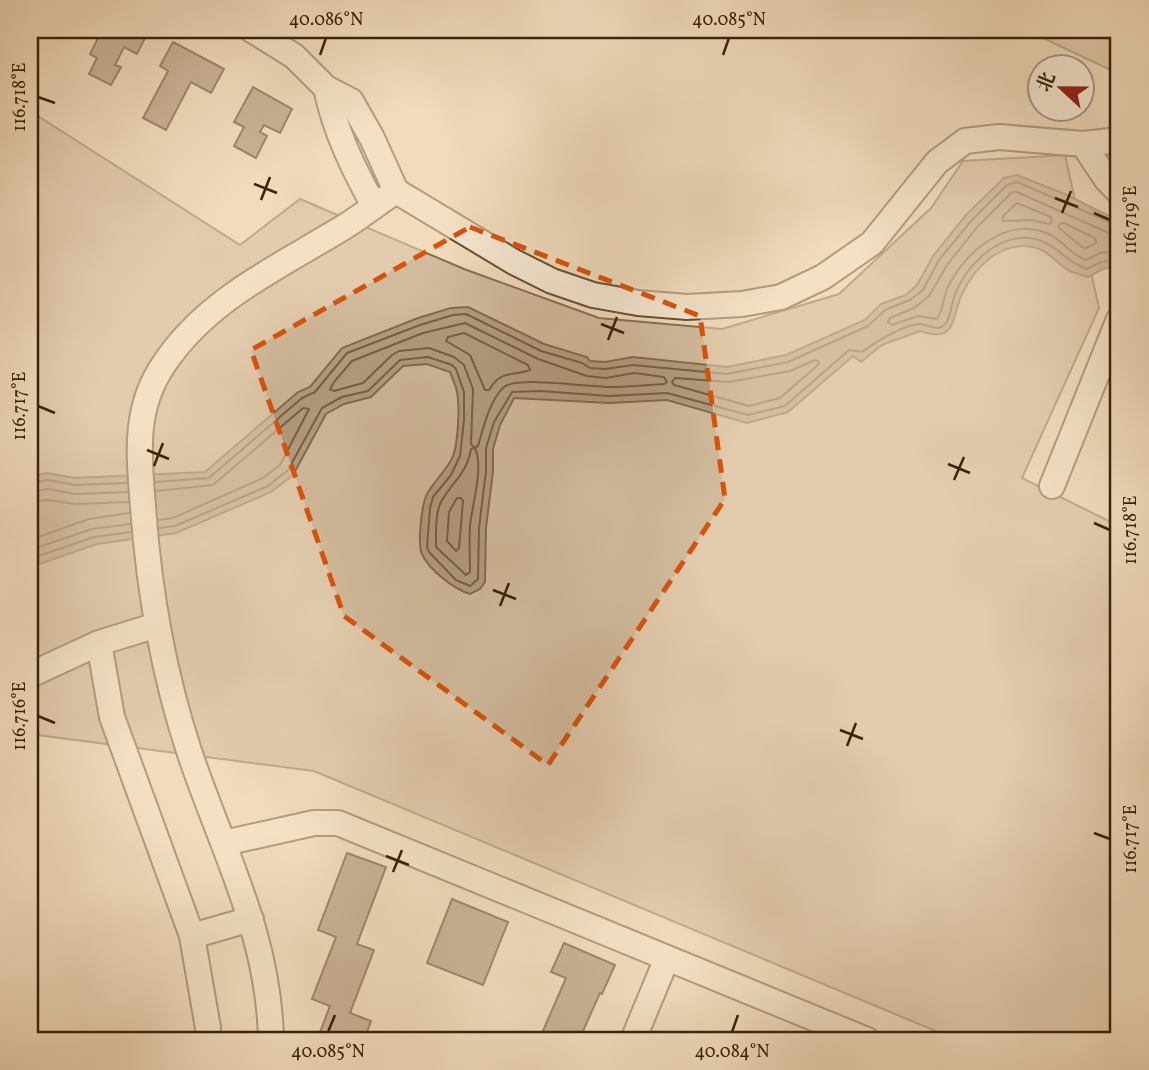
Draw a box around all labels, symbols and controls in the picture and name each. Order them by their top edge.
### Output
text: 40.086°N [289,8,363,33]
text: 40.085°N [692,8,766,33]
north arrow [1026,52,1096,122]
text: 116.718°E [8,62,33,132]
text: 北 [1031,69,1063,96]
text: 116.719°E [1119,185,1144,255]
text: 116.717°E [8,371,33,440]
text: 116.718°E [1119,495,1144,565]
text: 116.716°E [8,681,33,751]
text: 116.717°E [1119,804,1144,873]
text: 40.085°N [291,1040,365,1065]
text: 40.084°N [694,1040,770,1065]

